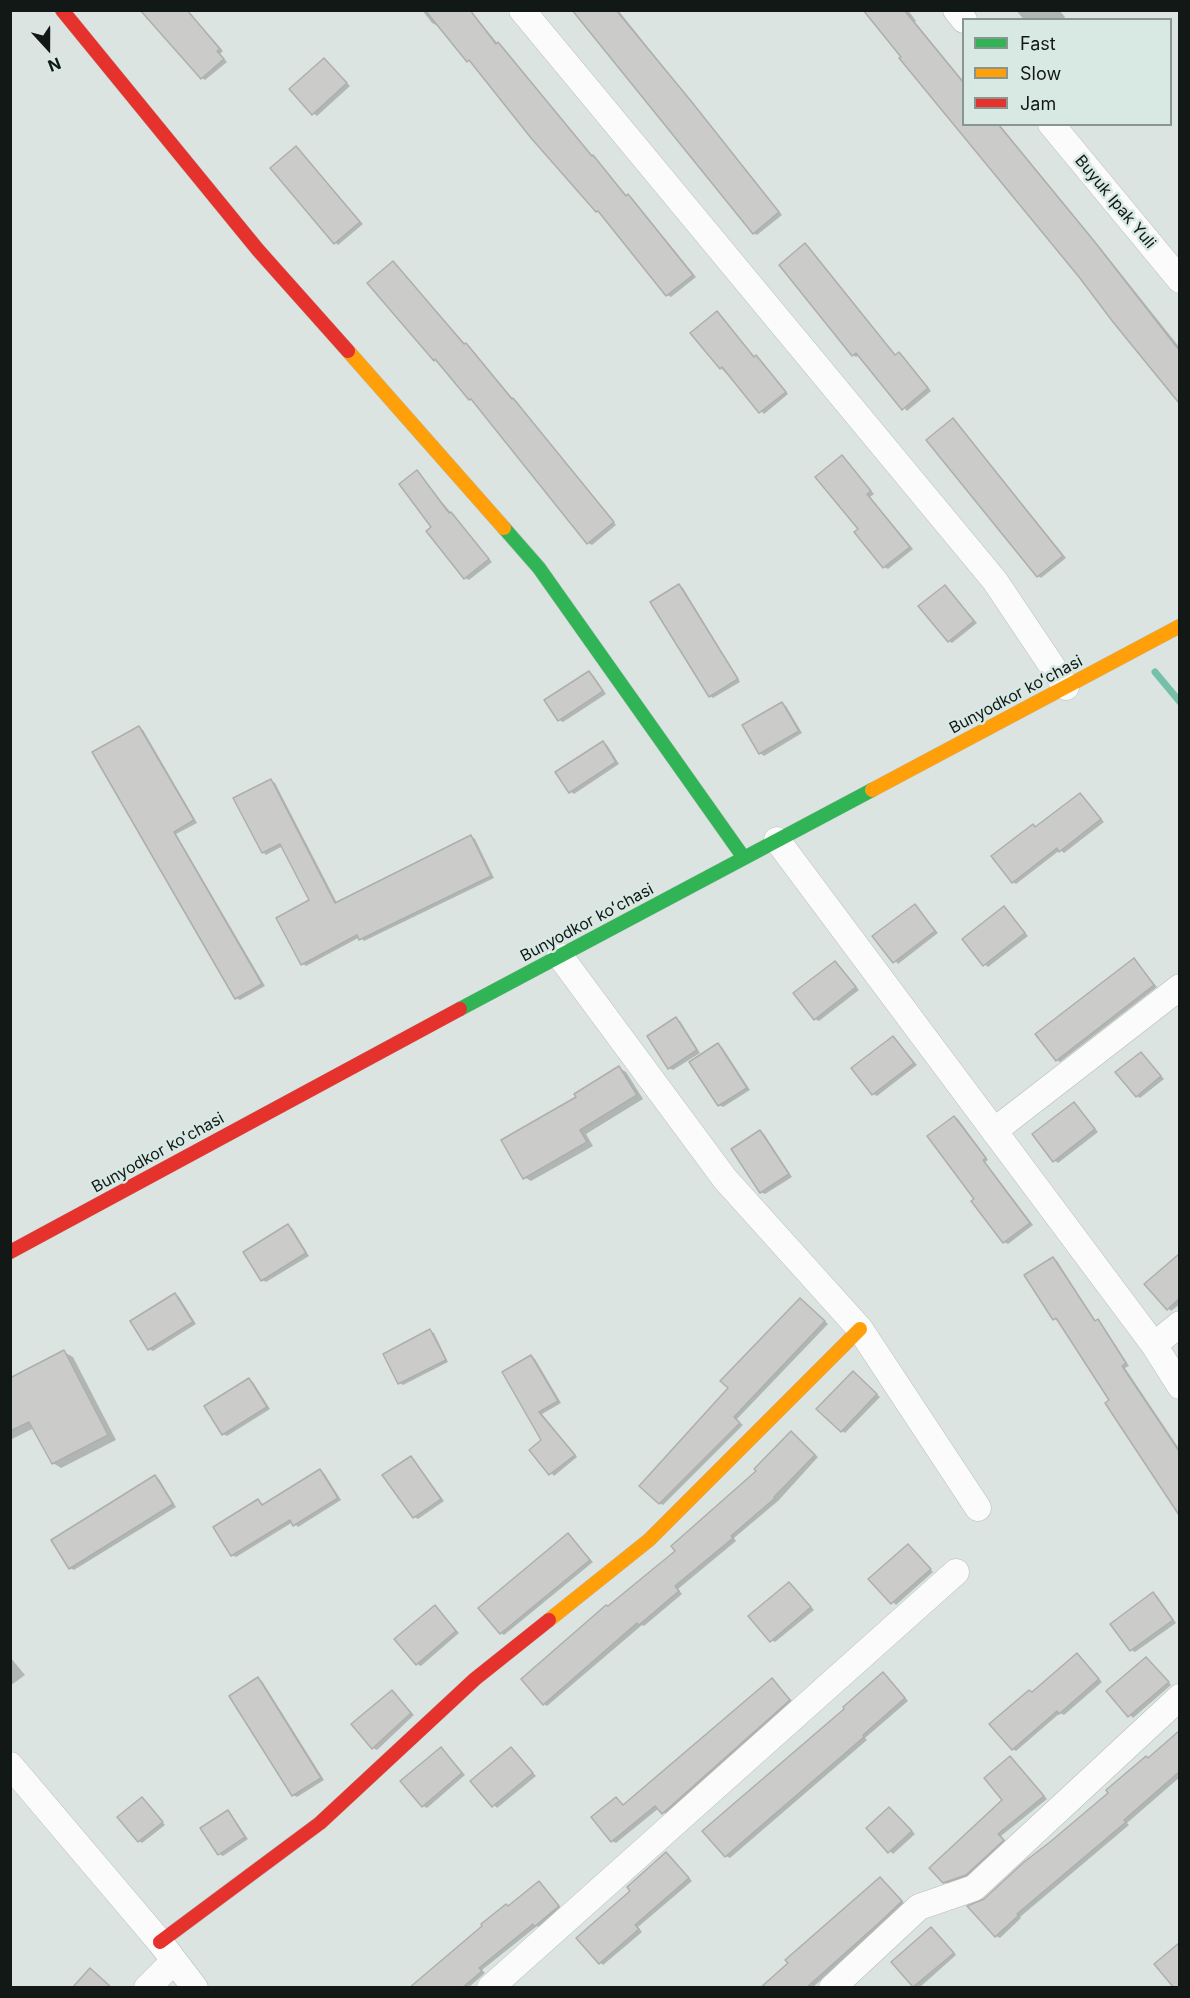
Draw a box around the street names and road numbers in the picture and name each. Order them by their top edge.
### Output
street label: Buyuk Ipak Yuli [1070,152,1160,252]
street label: Bunyodkor koʻchasi [946,652,1086,738]
street label: Bunyodkor koʻchasi [517,880,657,966]
street label: Bunyodkor koʻchasi [89,1109,227,1197]

